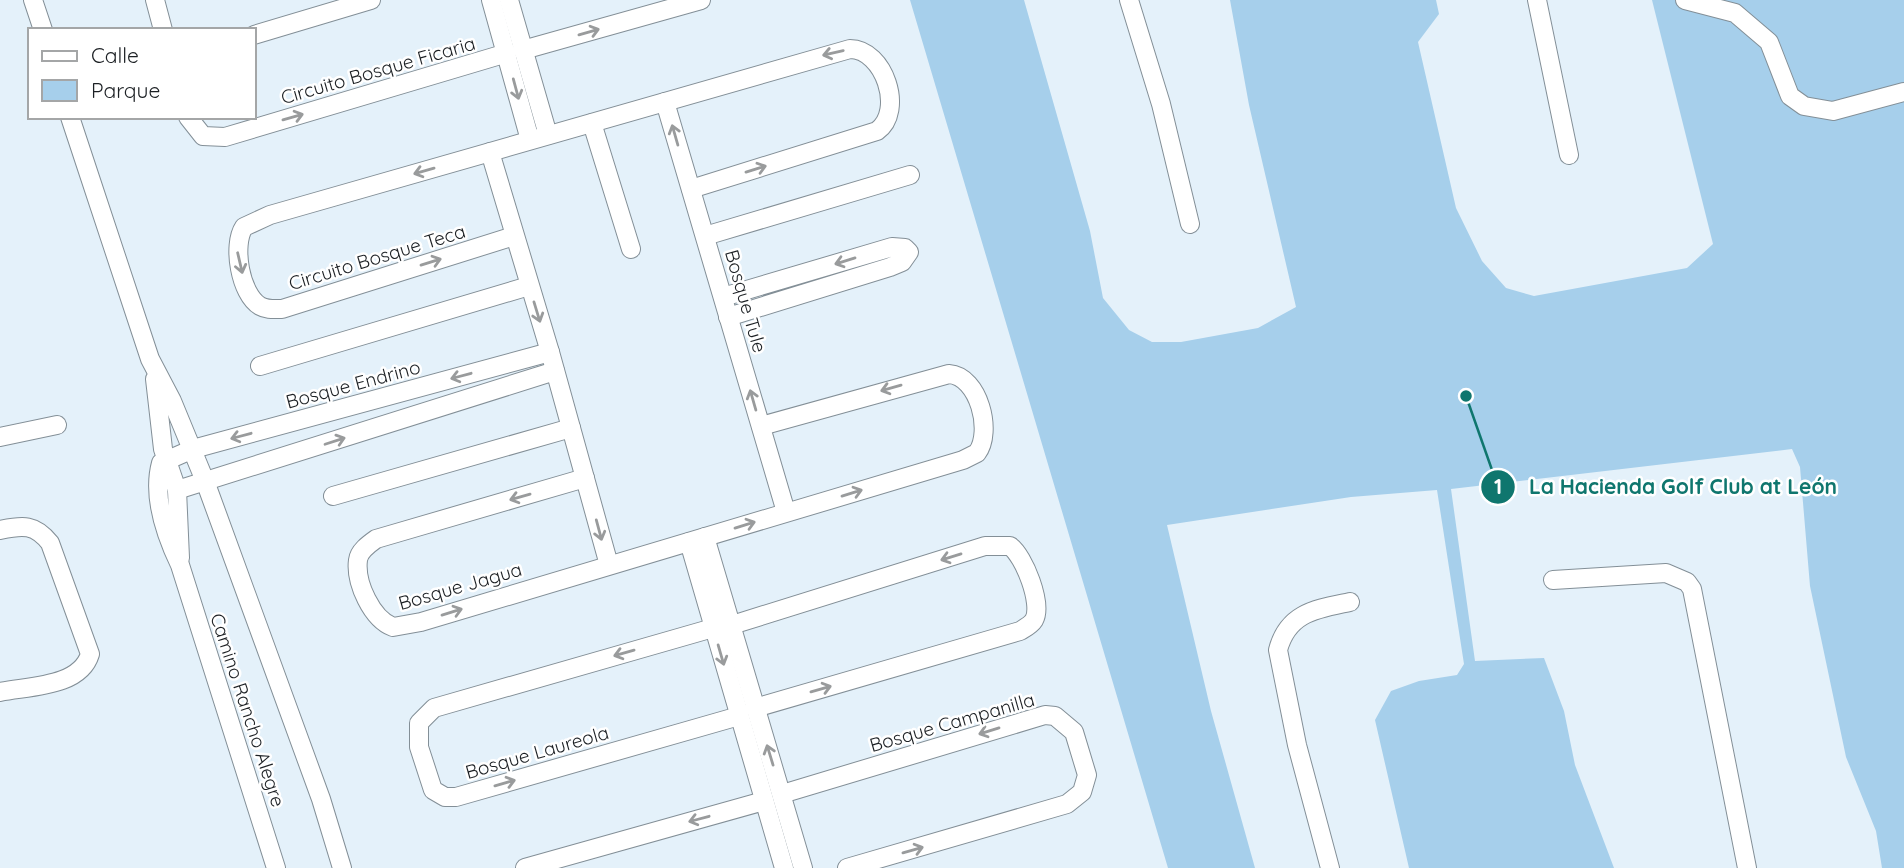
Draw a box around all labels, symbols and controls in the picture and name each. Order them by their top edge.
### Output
one-way arrow [578,24,600,37]
legend [28,28,256,119]
street label: Circuito Bosque Ficaria [278,31,478,109]
text: Calle [91,42,139,68]
one-way arrow [822,47,845,60]
text: Parque [91,77,160,103]
one-way arrow [511,78,524,100]
one-way arrow [281,109,303,122]
one-way arrow [667,124,680,146]
one-way arrow [745,162,767,175]
one-way arrow [414,165,436,178]
street label: Circuito Bosque Teca [286,219,468,295]
street label: Bosque Tule [720,247,772,355]
one-way arrow [234,251,248,274]
one-way arrow [419,255,441,268]
one-way arrow [834,256,856,269]
one-way arrow [532,300,545,322]
street label: Bosque Endrino [283,355,423,413]
one-way arrow [450,371,472,384]
one-way arrow [881,383,903,396]
one-way arrow [746,389,759,411]
one-way arrow [230,430,253,443]
one-way arrow [324,433,346,446]
callout: La Hacienda Golf Club at León [1480,466,1851,508]
text: 1 [1494,473,1502,499]
text: La Hacienda Golf Club at León [1529,473,1837,499]
one-way arrow [840,485,862,498]
one-way arrow [509,491,531,504]
one-way arrow [733,517,755,530]
one-way arrow [594,519,607,541]
one-way arrow [940,552,962,565]
street label: Bosque Jagua [395,557,525,615]
one-way arrow [441,605,463,618]
street label: Camino Rancho Alegre [205,610,291,810]
one-way arrow [715,643,728,666]
one-way arrow [613,647,636,660]
one-way arrow [810,681,832,694]
street label: Bosque Campanilla [867,687,1037,757]
street label: Bosque Laureola [462,720,612,784]
one-way arrow [978,726,1000,739]
one-way arrow [763,745,775,767]
one-way arrow [493,776,516,789]
one-way arrow [688,813,710,826]
one-way arrow [902,842,924,855]

